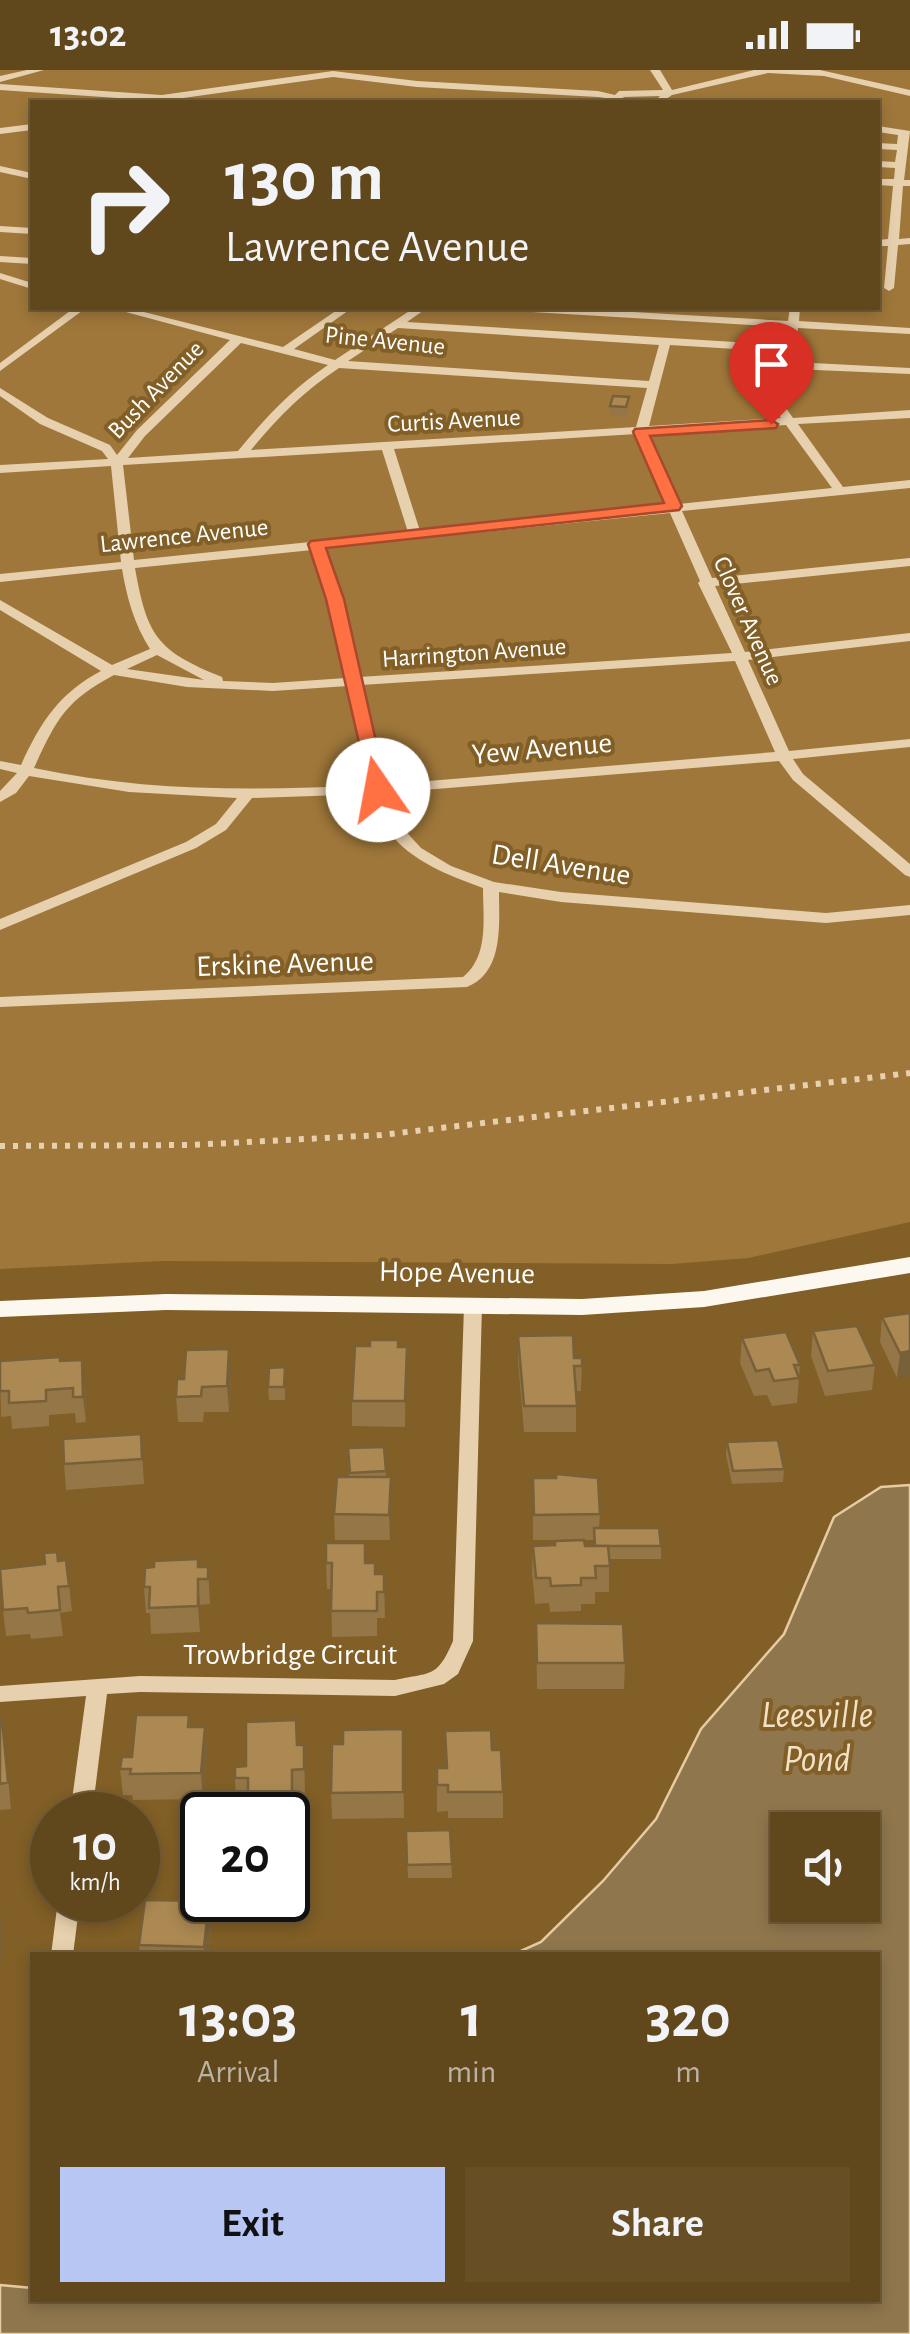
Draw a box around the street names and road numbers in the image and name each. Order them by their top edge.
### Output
street label: Pine Avenue [324,322,446,360]
street label: Bush Avenue [103,336,209,444]
street label: Curtis Avenue [387,405,521,437]
street label: Lawrence Avenue [99,515,269,557]
street label: Clover Avenue [709,553,787,689]
street label: Harrington Avenue [381,634,567,672]
street label: Yew Avenue [471,728,613,770]
street label: Dell Avenue [489,839,633,891]
street label: Erskine Avenue [196,946,374,982]
street label: Hope Avenue [379,1257,535,1289]
street label: Trowbridge Circuit [183,1640,398,1670]

